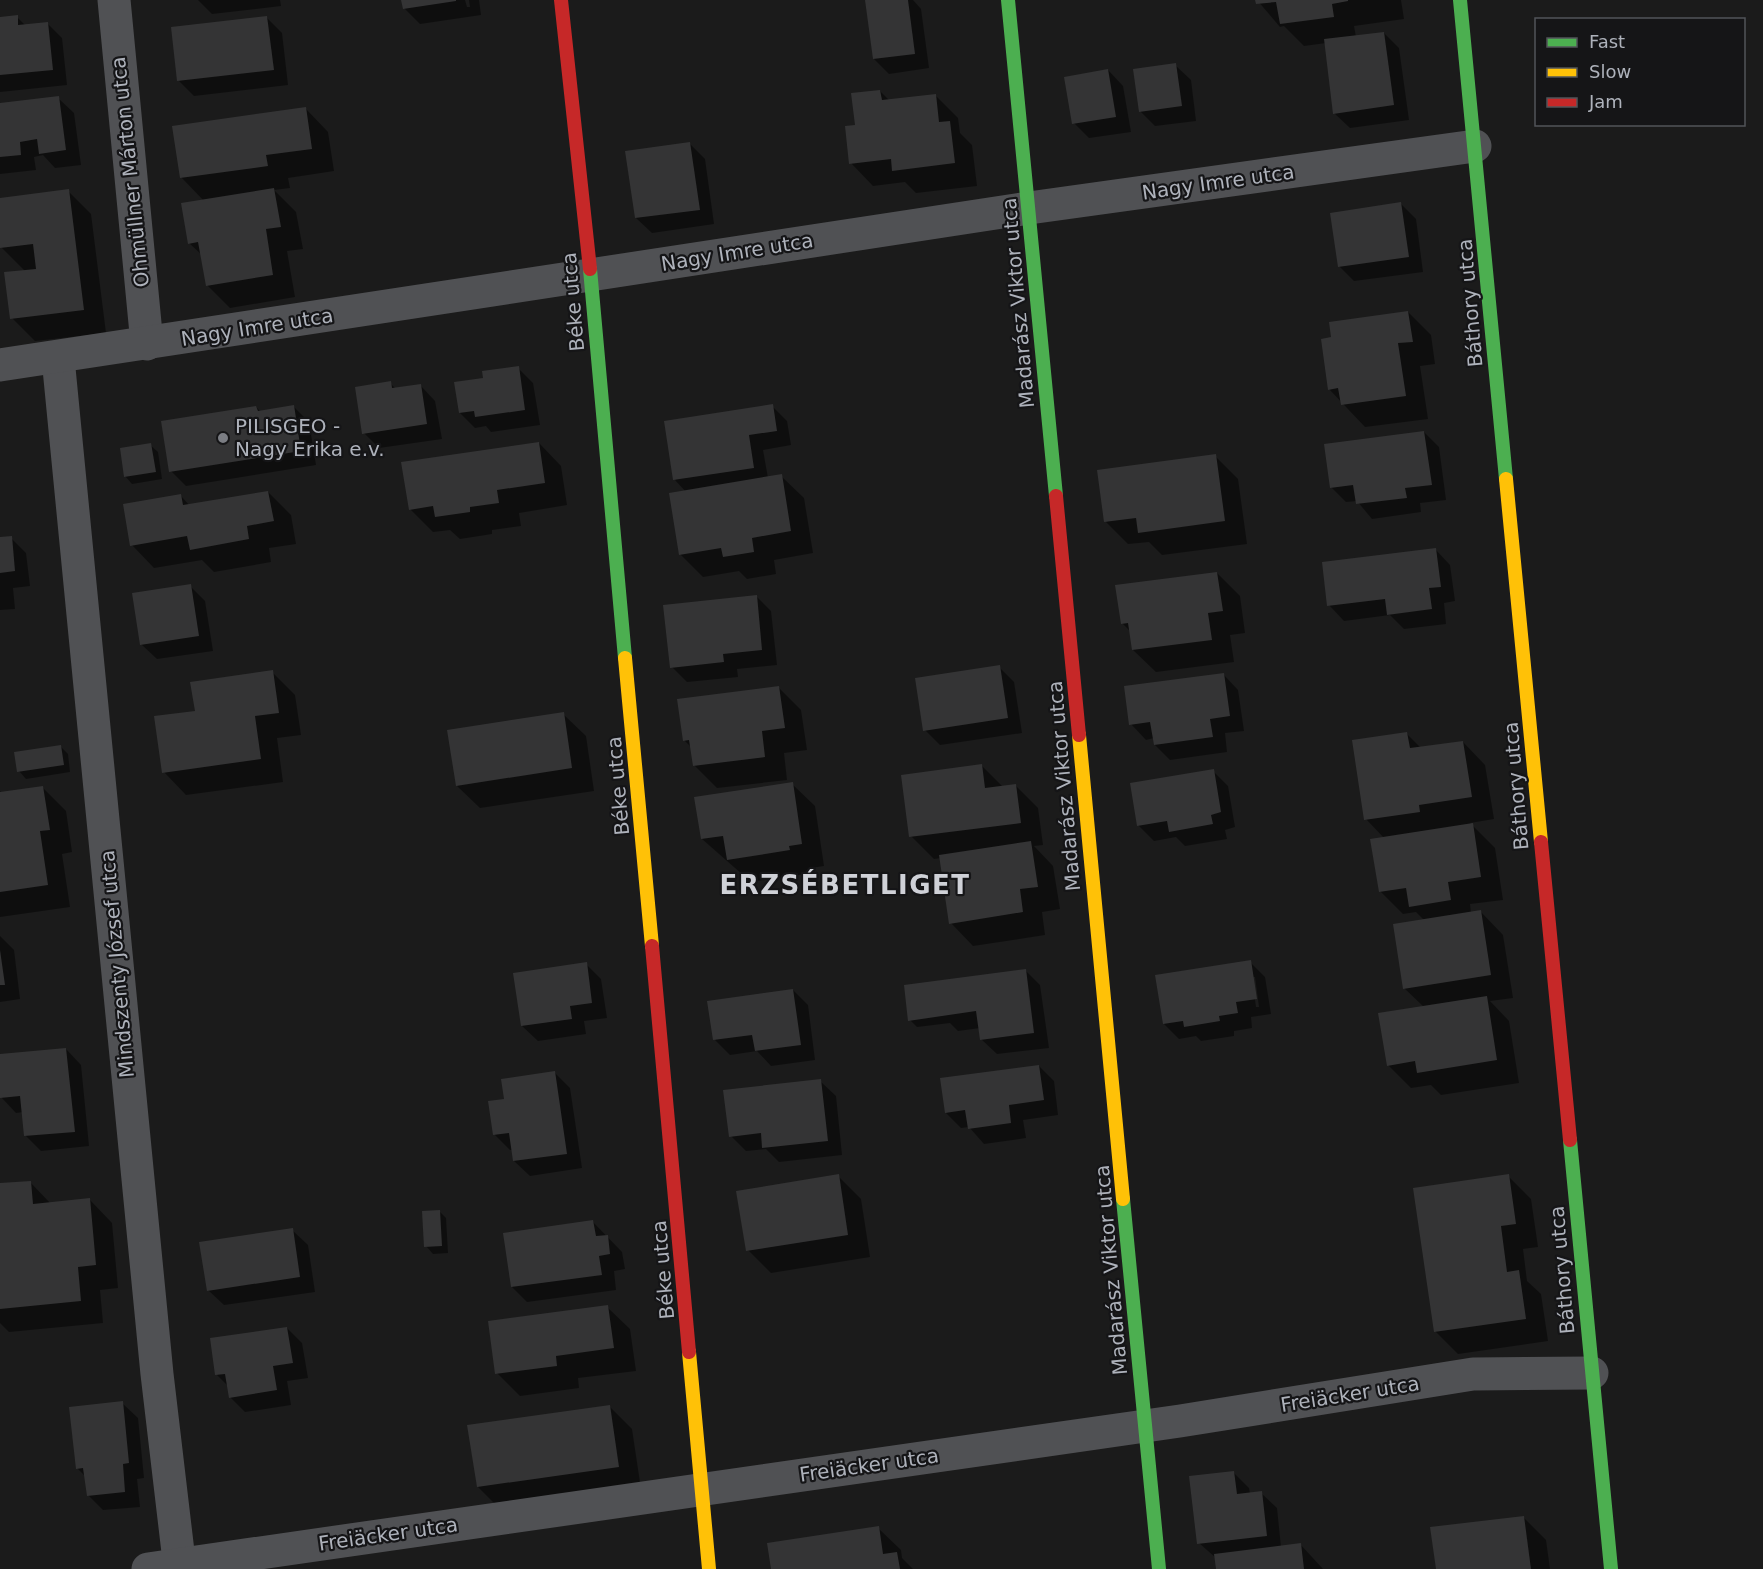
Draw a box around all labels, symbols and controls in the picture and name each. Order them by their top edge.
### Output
legend [1535,18,1745,126]
text: Fast [1589,31,1625,52]
street label: Ohmüllner Márton utca [106,55,154,289]
text: Slow [1589,61,1631,82]
text: Jam [1588,91,1623,112]
street label: Nagy Imre utca [1140,159,1296,205]
street label: Madarász Viktor utca [997,197,1039,409]
street label: Nagy Imre utca [659,228,815,276]
street label: Báthory utca [1452,238,1488,368]
street label: Béke utca [557,251,589,353]
street label: Nagy Imre utca [179,303,335,351]
place label: PILISGEO - Nagy Erika e.v. [235,414,385,461]
marker: PILISGEO - Nagy Erika e.v. [216,431,230,445]
street label: Madarász Viktor utca [1043,680,1085,892]
street label: Báthory utca [1498,721,1534,851]
street label: Béke utca [602,735,634,837]
street label: Mindszenty József utca [95,849,139,1079]
district label: ERZSÉBETLIGET [719,869,971,900]
street label: Madarász Viktor utca [1090,1164,1132,1376]
street label: Báthory utca [1544,1205,1580,1335]
street label: Béke utca [647,1219,679,1321]
street label: Freiäcker utca [1279,1371,1421,1417]
street label: Freiäcker utca [798,1443,940,1487]
street label: Freiäcker utca [317,1512,459,1556]

